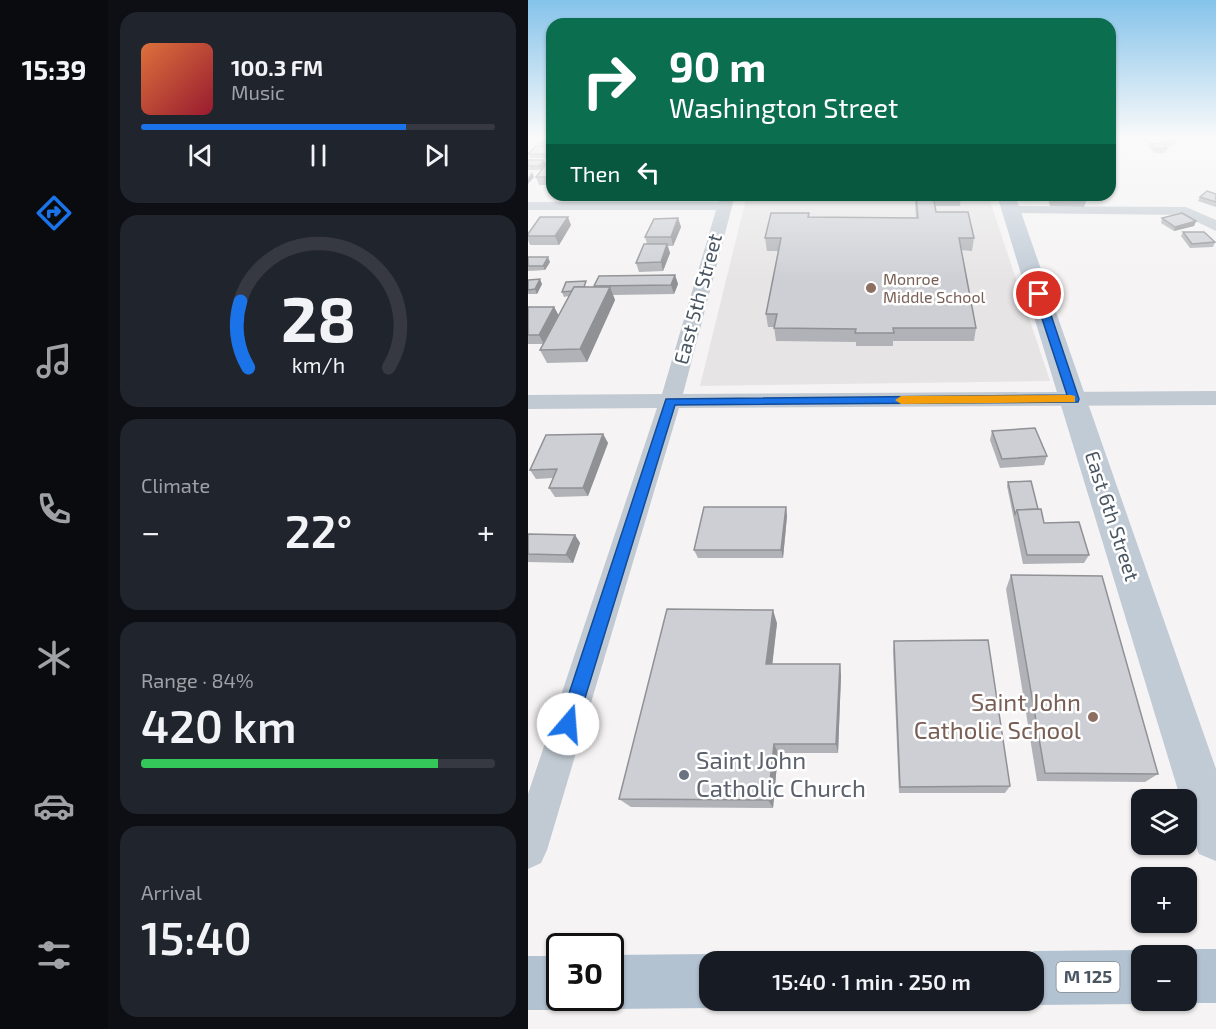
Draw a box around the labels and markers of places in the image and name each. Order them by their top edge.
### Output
pin [1013,268,1064,319]
place label: Monroe Middle School [883,269,986,306]
marker: Monroe Middle School [864,281,878,295]
place label: Saint John Catholic School [914,687,1081,744]
marker: Saint John Catholic School [1086,710,1100,724]
place label: Saint John Catholic Church [696,745,866,802]
marker: Saint John Catholic Church [677,768,691,782]

